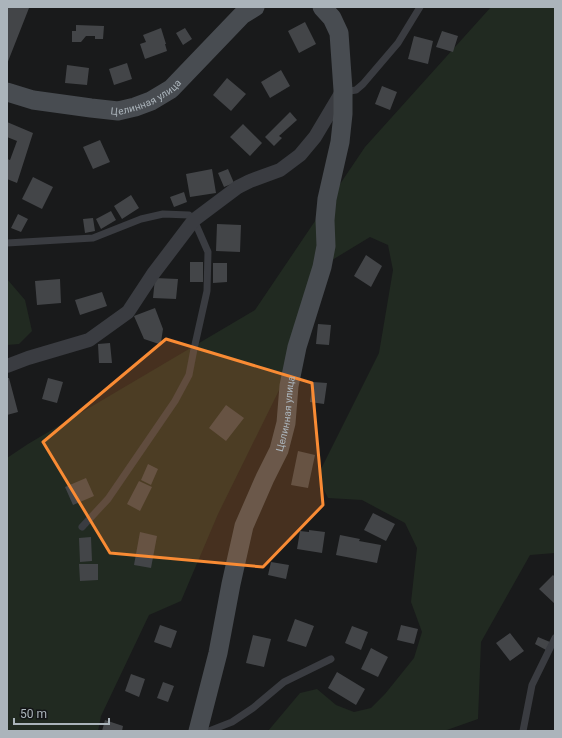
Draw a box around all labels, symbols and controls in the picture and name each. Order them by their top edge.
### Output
street label: Целинная улица [110,77,183,116]
street label: Целинная улица [273,375,296,453]
scale bar [14,700,109,726]
text: 50 m [20,707,47,721]

